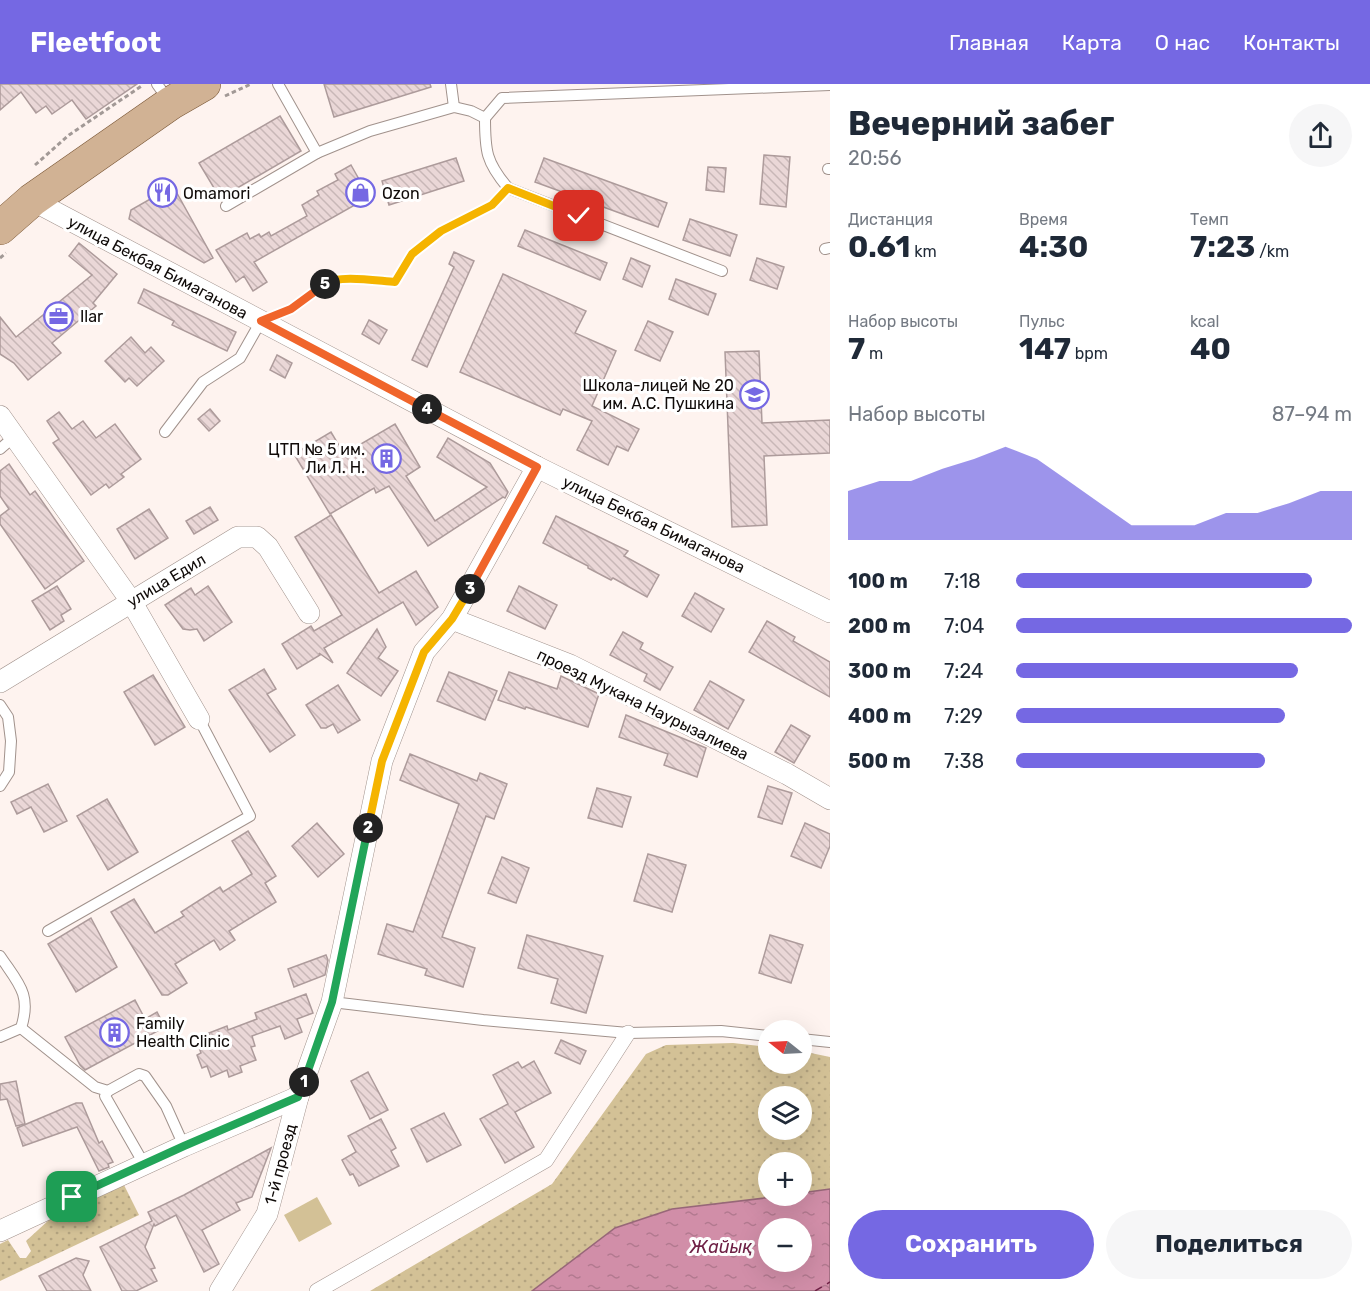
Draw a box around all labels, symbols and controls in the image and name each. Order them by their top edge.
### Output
text: Fleetfoot [30,26,161,59]
text: Главная [949,30,1029,55]
text: Карта [1062,30,1122,55]
text: О нас [1155,30,1210,55]
text: Контакты [1243,30,1340,55]
text: Вечерний забег [848,104,1114,143]
button: share [1289,104,1352,167]
text: 20:56 [848,146,902,170]
restaurant icon: Omamori [146,177,178,209]
shop icon: Ozon [345,177,377,209]
place label: Omamori [183,184,250,203]
place label: Ozon [382,184,420,203]
pin [553,190,604,241]
icon: check [562,199,595,232]
text: Дистанция [848,210,933,229]
text: Время [1019,210,1068,229]
text: Темп [1190,210,1229,229]
street label: улица Бекбая Бимаганова [65,212,251,323]
text: 0.61 [848,229,910,265]
text: 4:30 [1019,229,1088,265]
text: 7:23 [1190,229,1255,265]
text: km [910,242,937,261]
text: /km [1255,242,1289,261]
pin: 5 [310,269,340,299]
text: 5 [320,274,330,293]
office icon: Ilar [43,300,75,332]
place label: Ilar [80,307,103,326]
text: Набор высоты [848,312,958,331]
text: Пульс [1019,312,1065,331]
text: kcal [1190,312,1219,331]
text: 7 [848,331,865,367]
text: 147 [1019,331,1071,367]
text: 40 [1190,331,1231,367]
text: m [865,344,883,363]
text: bpm [1071,344,1108,363]
place label: Школа-лицей № 20 им. А.С. Пушкина [582,376,734,413]
school or university icon: Школа-лицей № 20 им. А.С. Пушкина [739,378,771,410]
pin: 4 [412,394,442,424]
text: 4 [422,399,432,418]
text: Набор высоты [848,402,986,426]
text: 87–94 m [1272,402,1352,426]
place label: ЦТП № 5 им. Ли Л. Н. [268,440,365,477]
building icon: ЦТП № 5 им. Ли Л. Н. [370,442,402,474]
street label: улица Бекбая Бимаганова [559,472,748,577]
street label: улица Едил [124,550,209,611]
text: 100 m [848,569,908,593]
text: 7:18 [944,569,981,593]
pin: 3 [455,574,485,604]
text: 3 [465,579,475,598]
text: 200 m [848,614,911,638]
text: 7:04 [944,614,985,638]
street label: проезд Мукана Наурызалиева [534,645,752,764]
text: 300 m [848,659,911,683]
text: 7:24 [944,659,983,683]
text: 400 m [848,704,911,728]
text: 7:29 [944,704,983,728]
text: 500 m [848,749,911,773]
text: 7:38 [944,749,984,773]
pin: 2 [353,813,383,843]
text: 2 [363,818,373,837]
place label: Family Health Clinic [136,1014,230,1051]
building icon: Family Health Clinic [99,1016,131,1048]
north arrow [758,1020,812,1074]
map controls [758,1020,812,1272]
pin: 1 [289,1067,319,1097]
text: 1 [300,1072,308,1091]
button: layers [758,1086,812,1140]
street label: 1-й проезд [261,1121,301,1207]
button: + [758,1152,812,1206]
pin [46,1171,97,1222]
icon: arrive [55,1180,88,1213]
button: Сохранить [848,1210,1094,1279]
button: Поделиться [1106,1210,1352,1279]
button: − [758,1218,812,1272]
water label: Жайық [689,1236,753,1258]

